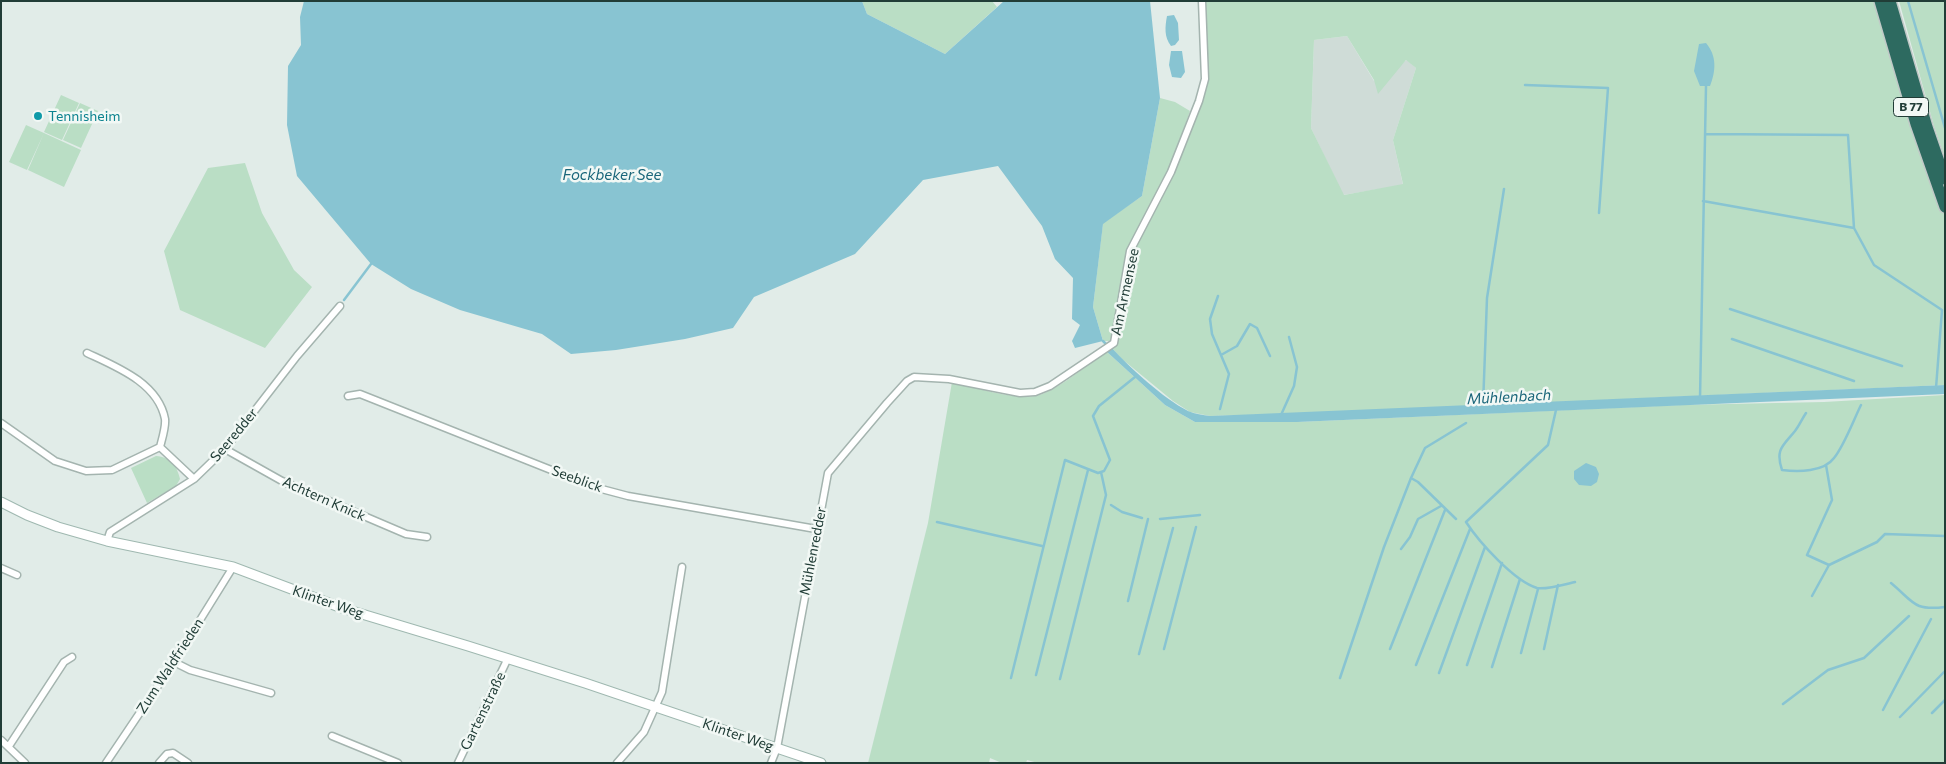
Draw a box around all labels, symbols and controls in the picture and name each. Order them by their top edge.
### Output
road number: B 77 [1894,98,1928,116]
place label: Tennisheim [48,108,121,124]
marker: Tennisheim [32,110,44,122]
water label: Fockbeker See [563,166,661,184]
street label: Am Armensee [1108,247,1142,337]
water label: Mühlenbach [1466,386,1552,408]
street label: Seeredder [207,405,261,465]
street label: Seeblick [549,462,605,496]
street label: Achtern Knick [280,473,368,525]
street label: Mühlenredder [796,505,830,597]
street label: Klinter Weg [290,582,366,622]
street label: Zum Waldfrieden [133,615,207,717]
street label: Gartenstraße [457,669,509,753]
street label: Klinter Weg [700,715,776,755]

